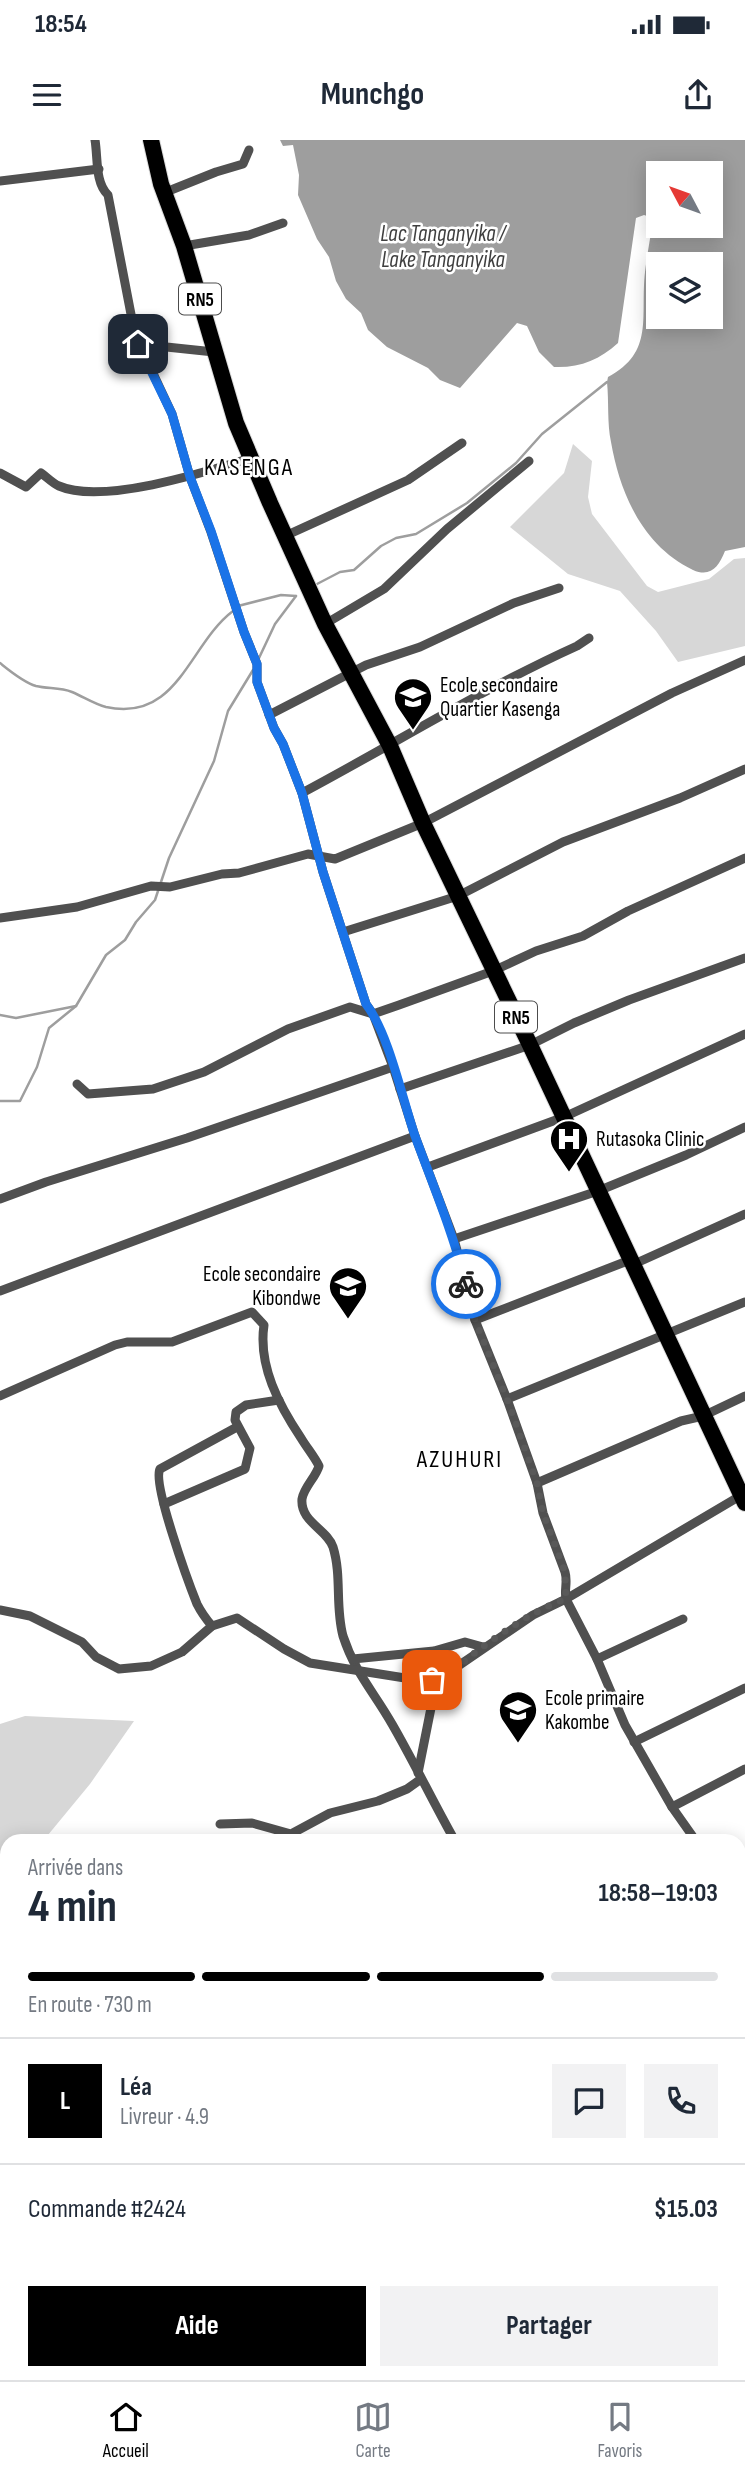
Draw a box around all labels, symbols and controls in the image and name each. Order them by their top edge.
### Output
text: 18:54 [35,9,87,40]
text: Munchgo [321,75,424,114]
icon: menu [28,76,66,114]
icon: share [679,76,717,114]
north arrow [646,161,723,238]
map controls [646,161,723,329]
water label: Lac Tanganyika / Lake Tanganyika [380,220,508,274]
button: layers [646,252,723,329]
road number: RN5 [179,284,221,314]
pin [108,314,168,374]
icon: home [119,325,157,363]
district label: KASENGA [204,453,294,482]
place label: Ecole secondaire Quartier Kasenga [440,673,560,722]
school or university icon: Ecole secondaire Quartier Kasenga [392,676,434,731]
road number: RN5 [495,1002,537,1032]
hospital icon: Rutasoka Clinic [548,1118,590,1173]
place label: Rutasoka Clinic [596,1127,704,1152]
courier [431,1249,501,1319]
place label: Ecole secondaire Kibondwe [203,1262,321,1311]
school or university icon: Ecole secondaire Kibondwe [327,1265,369,1320]
icon: bike [447,1265,485,1303]
district label: AZUHURI [416,1445,503,1474]
pin [402,1650,462,1710]
icon: bag [413,1661,451,1699]
place label: Ecole primaire Kakombe [545,1686,644,1735]
school or university icon: Ecole primaire Kakombe [497,1689,539,1744]
text: Arrivée dans [28,1854,123,1882]
text: 18:58–19:03 [599,1878,718,1909]
text: 4 min [28,1880,117,1935]
text: En route · 730 m [28,1991,152,2019]
button: chat [552,2064,626,2138]
button: phone [644,2064,718,2138]
text: Léa [120,2072,152,2103]
text: L [60,2086,70,2117]
text: Livreur · 4.9 [120,2103,209,2131]
text: Commande #2424 [28,2194,186,2225]
text: $15.03 [654,2194,718,2225]
button: Aide [28,2286,366,2366]
button: Partager [380,2286,718,2366]
tab: Accueil [103,2398,149,2463]
tab: Carte [354,2398,392,2463]
tab: Favoris [597,2398,642,2463]

